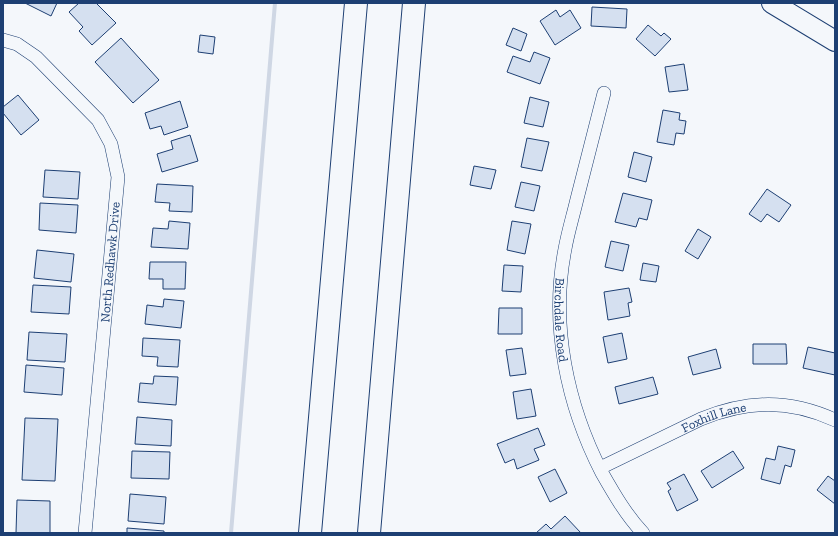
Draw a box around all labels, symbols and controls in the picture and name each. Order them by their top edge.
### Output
street label: North Redhawk Drive [97,201,123,323]
street label: Birchdale Road [552,277,572,363]
street label: Foxhill Lane [679,399,747,435]

